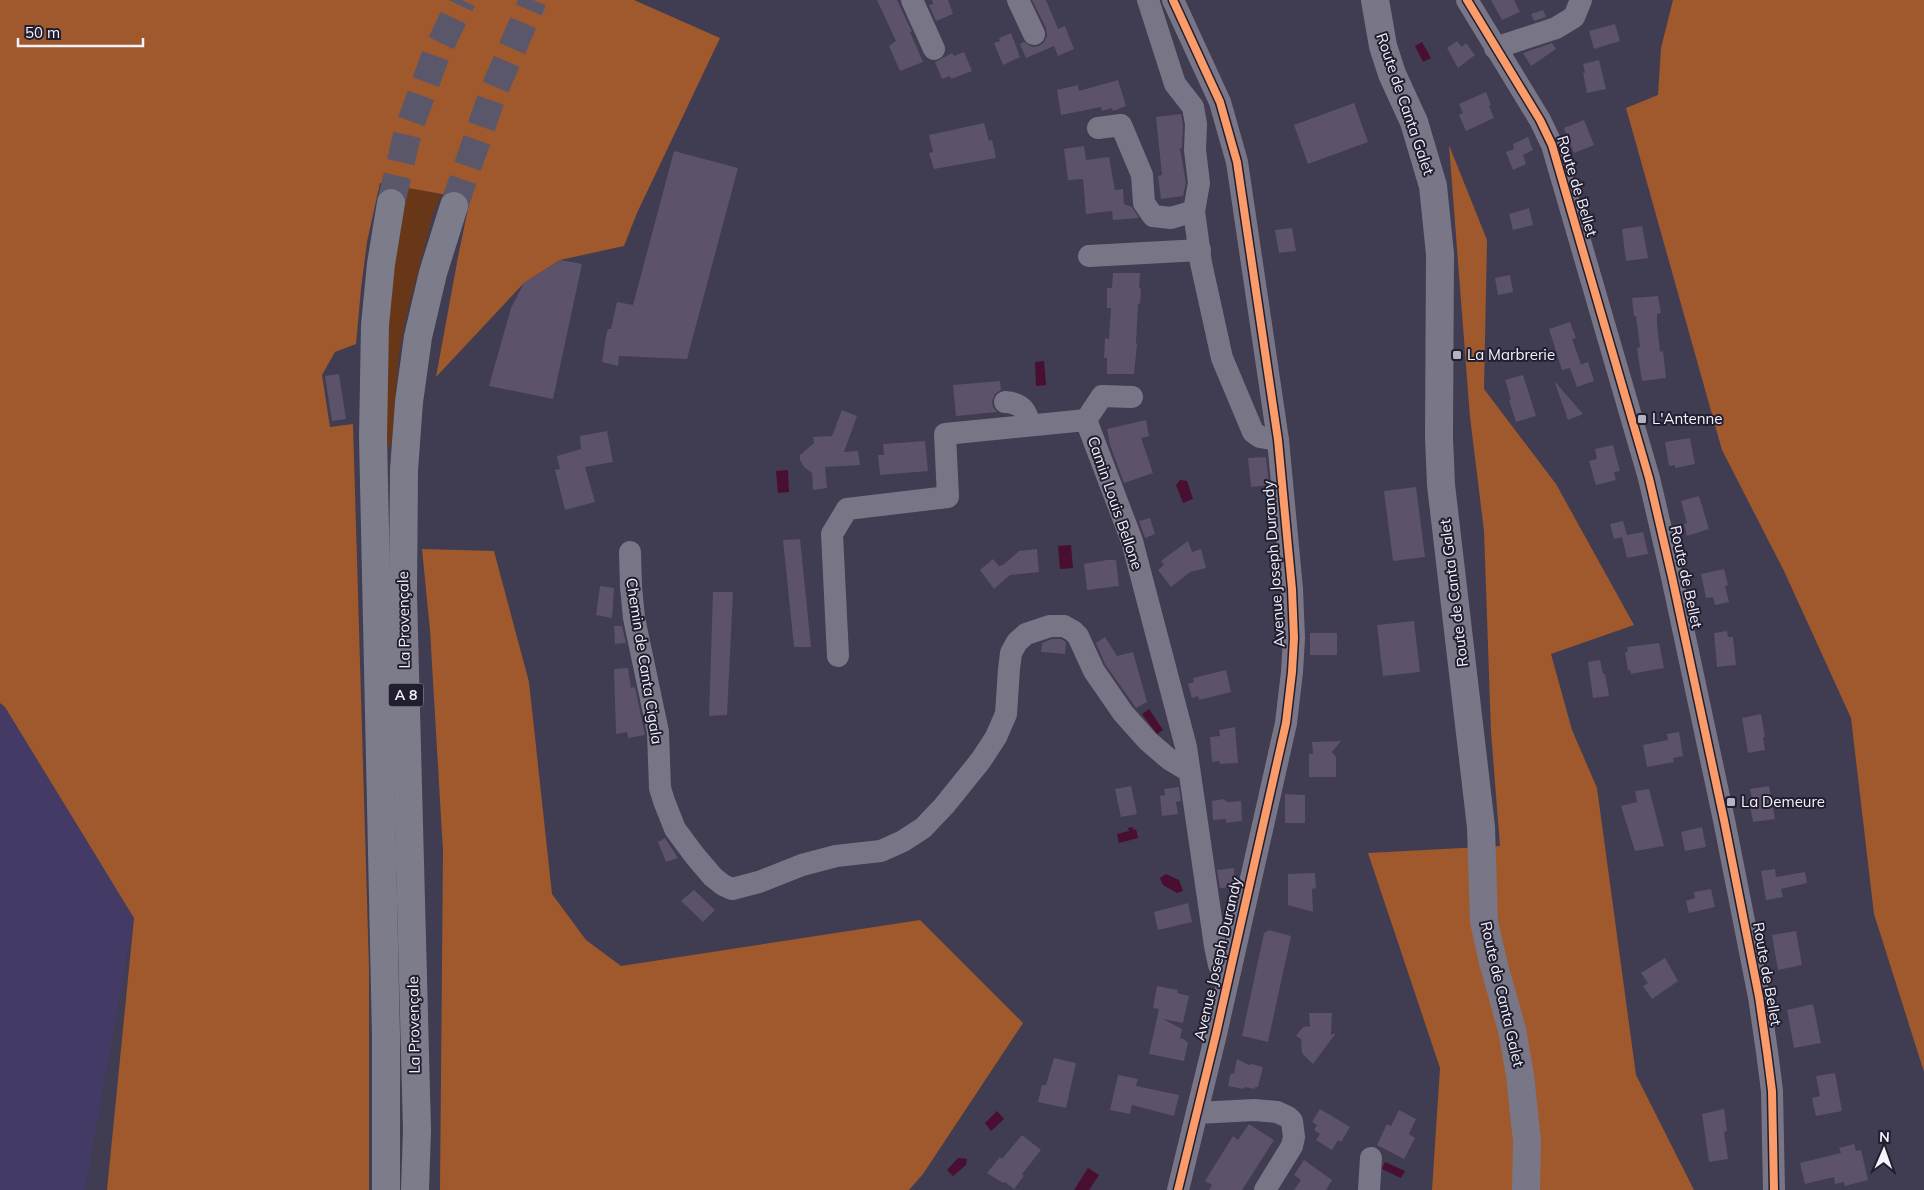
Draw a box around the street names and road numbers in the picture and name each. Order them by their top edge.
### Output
street label: Route de Canta Galet [1372,30,1439,177]
street label: Route de Bellet [1553,133,1602,239]
street label: Camin Louis Bellone [1084,434,1147,572]
street label: Avenue Joseph Durandy [1258,480,1289,648]
street label: Route de Canta Galet [1435,518,1472,668]
street label: Route de Bellet [1666,524,1707,630]
street label: La Provençale [393,571,414,669]
street label: Chemin de Canta Cigala [622,576,667,745]
road number: A 8 [388,684,424,706]
street label: Avenue Joseph Durandy [1189,875,1246,1042]
street label: Route de Canta Galet [1477,919,1528,1068]
street label: Route de Bellet [1749,921,1786,1027]
street label: La Provençale [403,976,424,1074]

